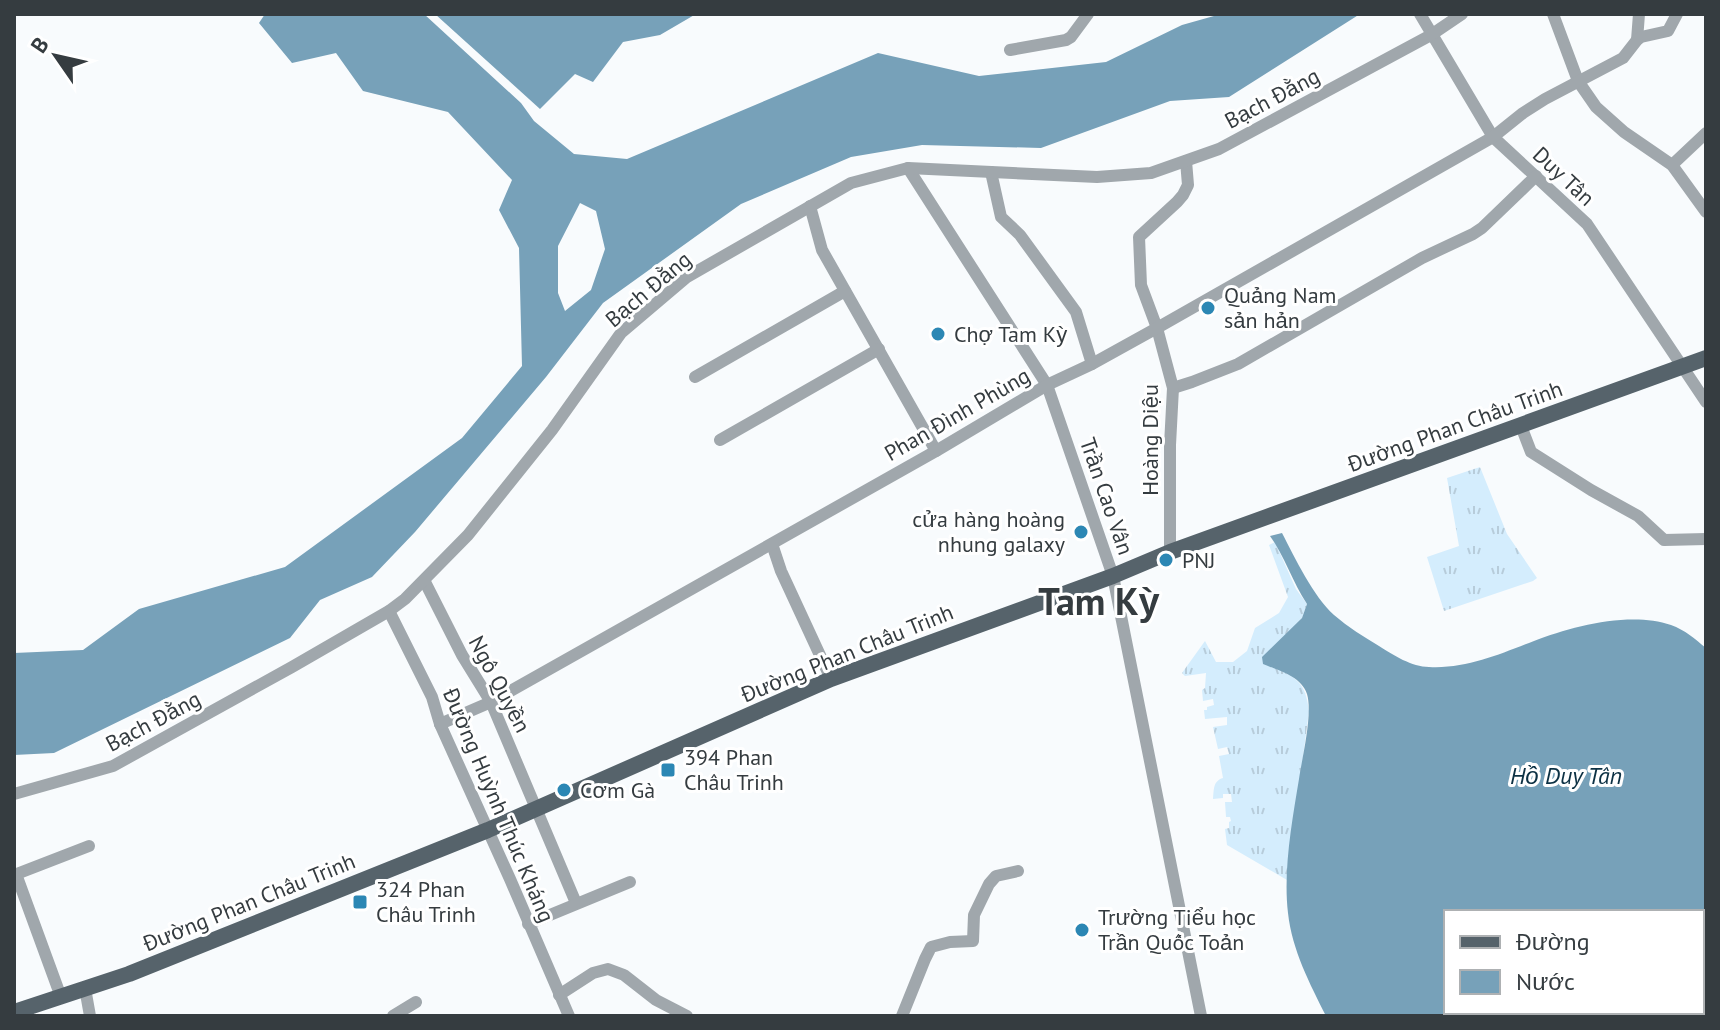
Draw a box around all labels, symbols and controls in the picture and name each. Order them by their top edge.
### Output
north arrow [16,16,96,96]
text: B [24,32,55,58]
street label: Bạch Đằng [1220,61,1324,135]
street label: Duy Tân [1527,140,1601,212]
street label: Bạch Đằng [599,245,697,333]
place label: Quảng Nam sản hản [1224,281,1336,334]
marker: Quảng Nam sản hản [1199,299,1217,317]
place label: Chợ Tam Kỳ [954,320,1067,348]
marker: Chợ Tam Kỳ [929,325,947,343]
street label: Phan Đình Phùng [879,361,1035,467]
street label: Đường Phan Châu Trinh [1343,374,1566,478]
street label: Hoàng Diệu [1136,384,1164,496]
street label: Trần Cao Vân [1074,434,1140,558]
place label: cửa hàng hoàng nhung galaxy [912,505,1066,558]
marker: cửa hàng hoàng nhung galaxy [1072,523,1090,541]
place label: PNJ [1182,546,1216,574]
marker: PNJ [1157,551,1175,569]
district label: Tam Kỳ [1038,576,1160,625]
street label: Đường Phan Châu Trinh [736,598,957,709]
street label: Ngô Quyền [463,631,537,737]
street label: Đường Huỳnh Thúc Kháng [437,683,561,926]
street label: Bạch Đằng [101,684,205,758]
place label: 394 Phan Châu Trinh [684,743,784,796]
water label: Hồ Duy Tân [1510,760,1622,791]
marker: 394 Phan Châu Trinh [659,761,677,779]
place label: Cơm Gà [580,776,655,804]
marker: Cơm Gà [555,781,573,799]
street label: Đường Phan Châu Trinh [138,847,359,958]
place label: 324 Phan Châu Trinh [376,875,476,928]
marker: 324 Phan Châu Trinh [351,893,369,911]
place label: Trường Tiểu học Trần Quốc Toản [1098,903,1256,956]
legend [1444,910,1704,1014]
marker: Trường Tiểu học Trần Quốc Toản [1073,921,1091,939]
text: Đường [1515,926,1590,957]
text: Nước [1516,966,1575,997]

